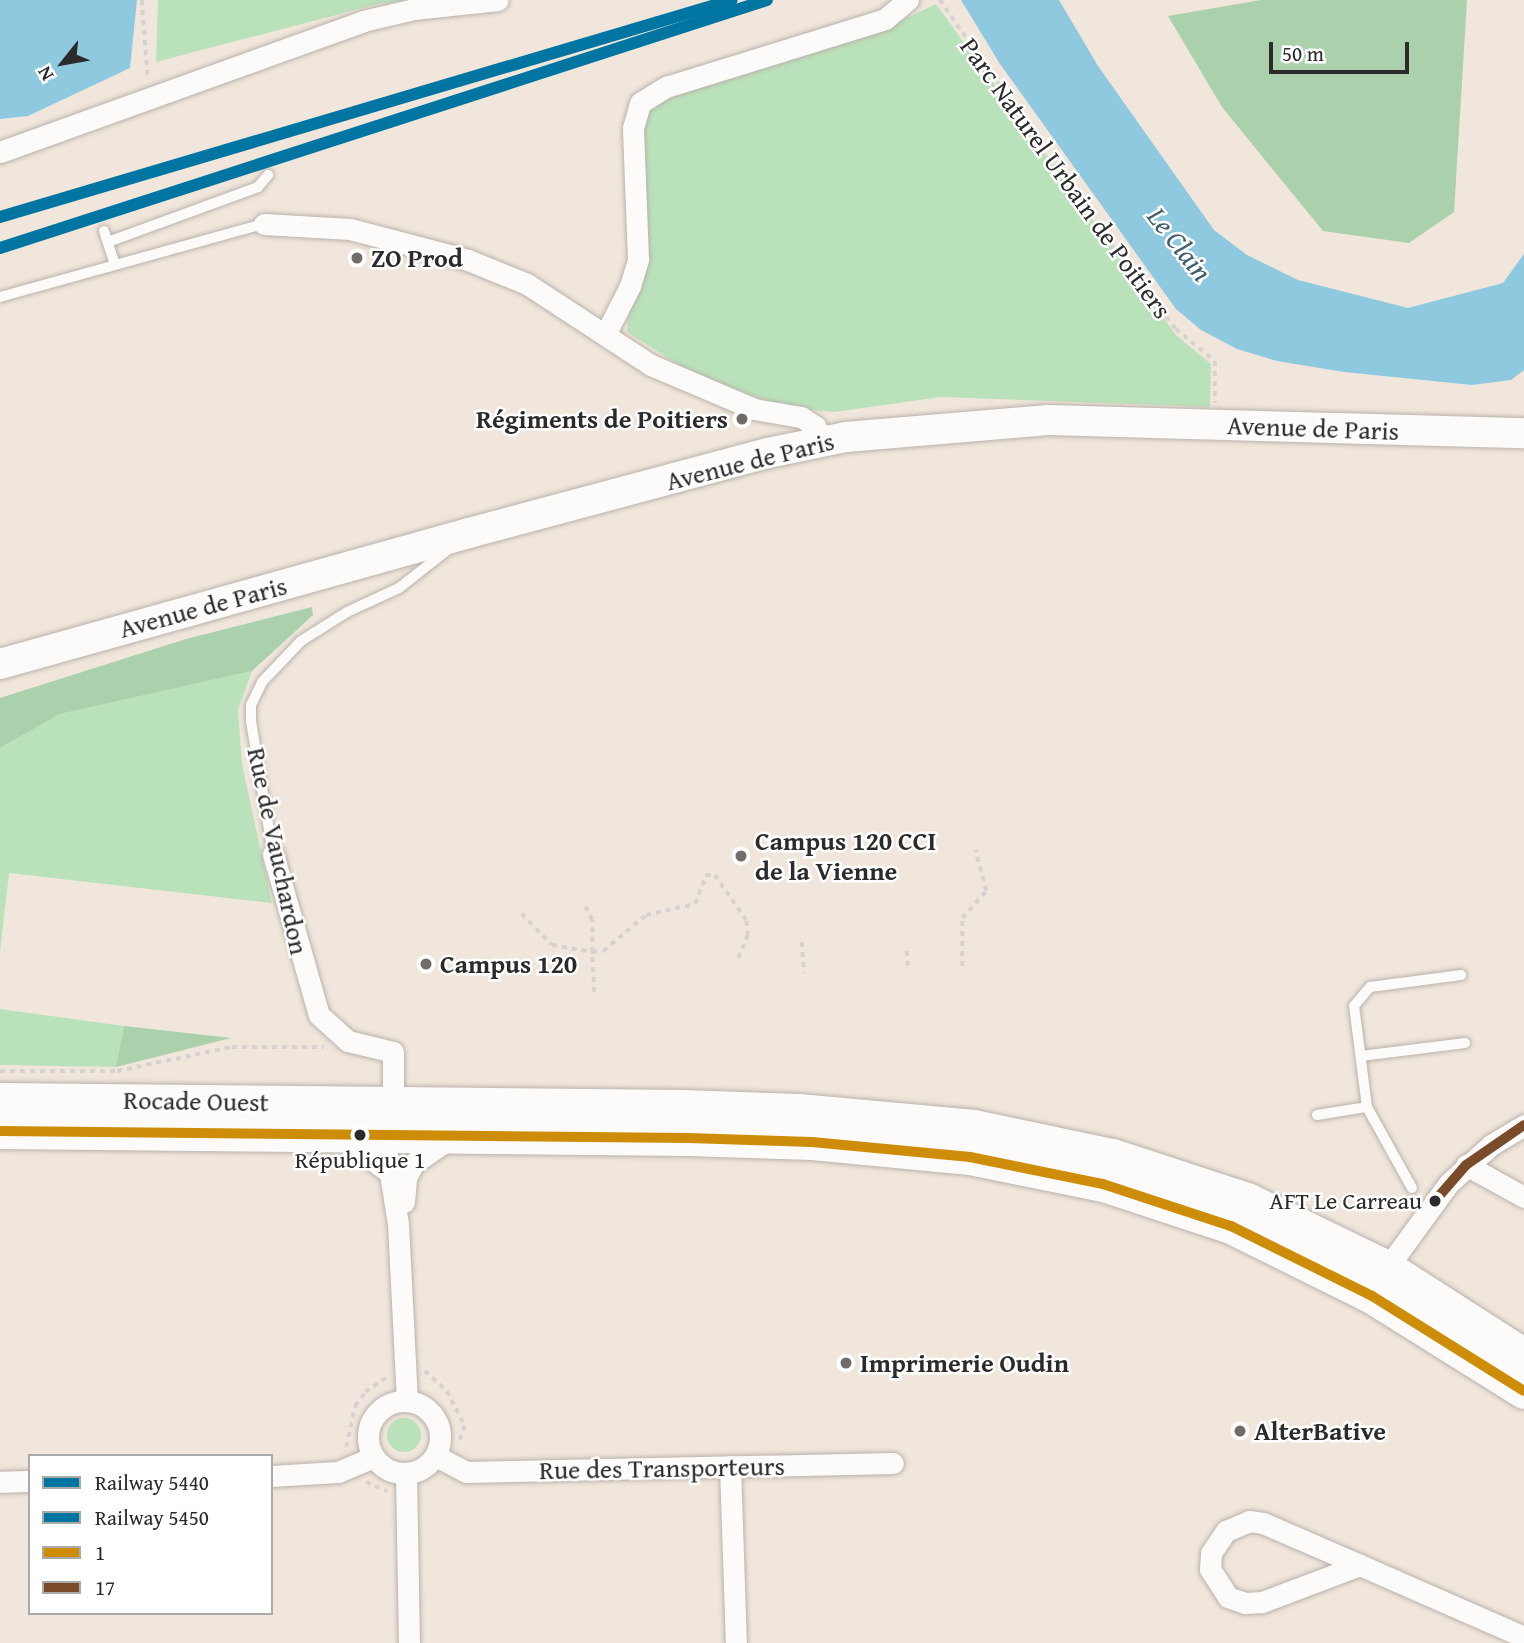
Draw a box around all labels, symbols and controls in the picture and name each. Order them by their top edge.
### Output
north arrow [28,28,98,98]
scale bar [1272,28,1412,72]
street label: Parc Naturel Urbain de Poitiers [954,32,1178,324]
text: 50 m [1282,38,1324,69]
text: N [30,61,60,86]
water label: Le Clain [1141,200,1219,288]
place label: ZO Prod [371,242,463,274]
marker: ZO Prod [349,250,365,266]
place label: Régiments de Poitiers [476,403,728,435]
street label: Avenue de Paris [1226,409,1400,447]
marker: Régiments de Poitiers [734,411,750,427]
street label: Avenue de Paris [663,425,837,497]
street label: Avenue de Paris [116,570,290,644]
street label: Rue de Vauchardon [241,745,315,957]
place label: Campus 120 CCI de la Vienne [755,825,936,886]
marker: Campus 120 CCI de la Vienne [733,848,749,864]
place label: Campus 120 [440,948,577,980]
marker: Campus 120 [418,956,434,972]
street label: Rocade Ouest [123,1084,269,1118]
marker: République 1 [353,1128,367,1142]
place label: République 1 [295,1146,425,1174]
place label: AFT Le Carreau [1269,1187,1422,1215]
marker: AFT Le Carreau [1428,1194,1442,1208]
place label: Imprimerie Oudin [860,1347,1069,1379]
marker: Imprimerie Oudin [838,1355,854,1371]
place label: AlterBative [1254,1415,1386,1447]
marker: AlterBative [1232,1423,1248,1439]
street label: Rue des Transporteurs [539,1450,785,1486]
legend [28,1454,273,1615]
text: Railway 5440 [95,1467,209,1498]
text: Railway 5450 [95,1502,209,1533]
text: 1 [95,1537,105,1568]
text: 17 [95,1572,115,1603]

